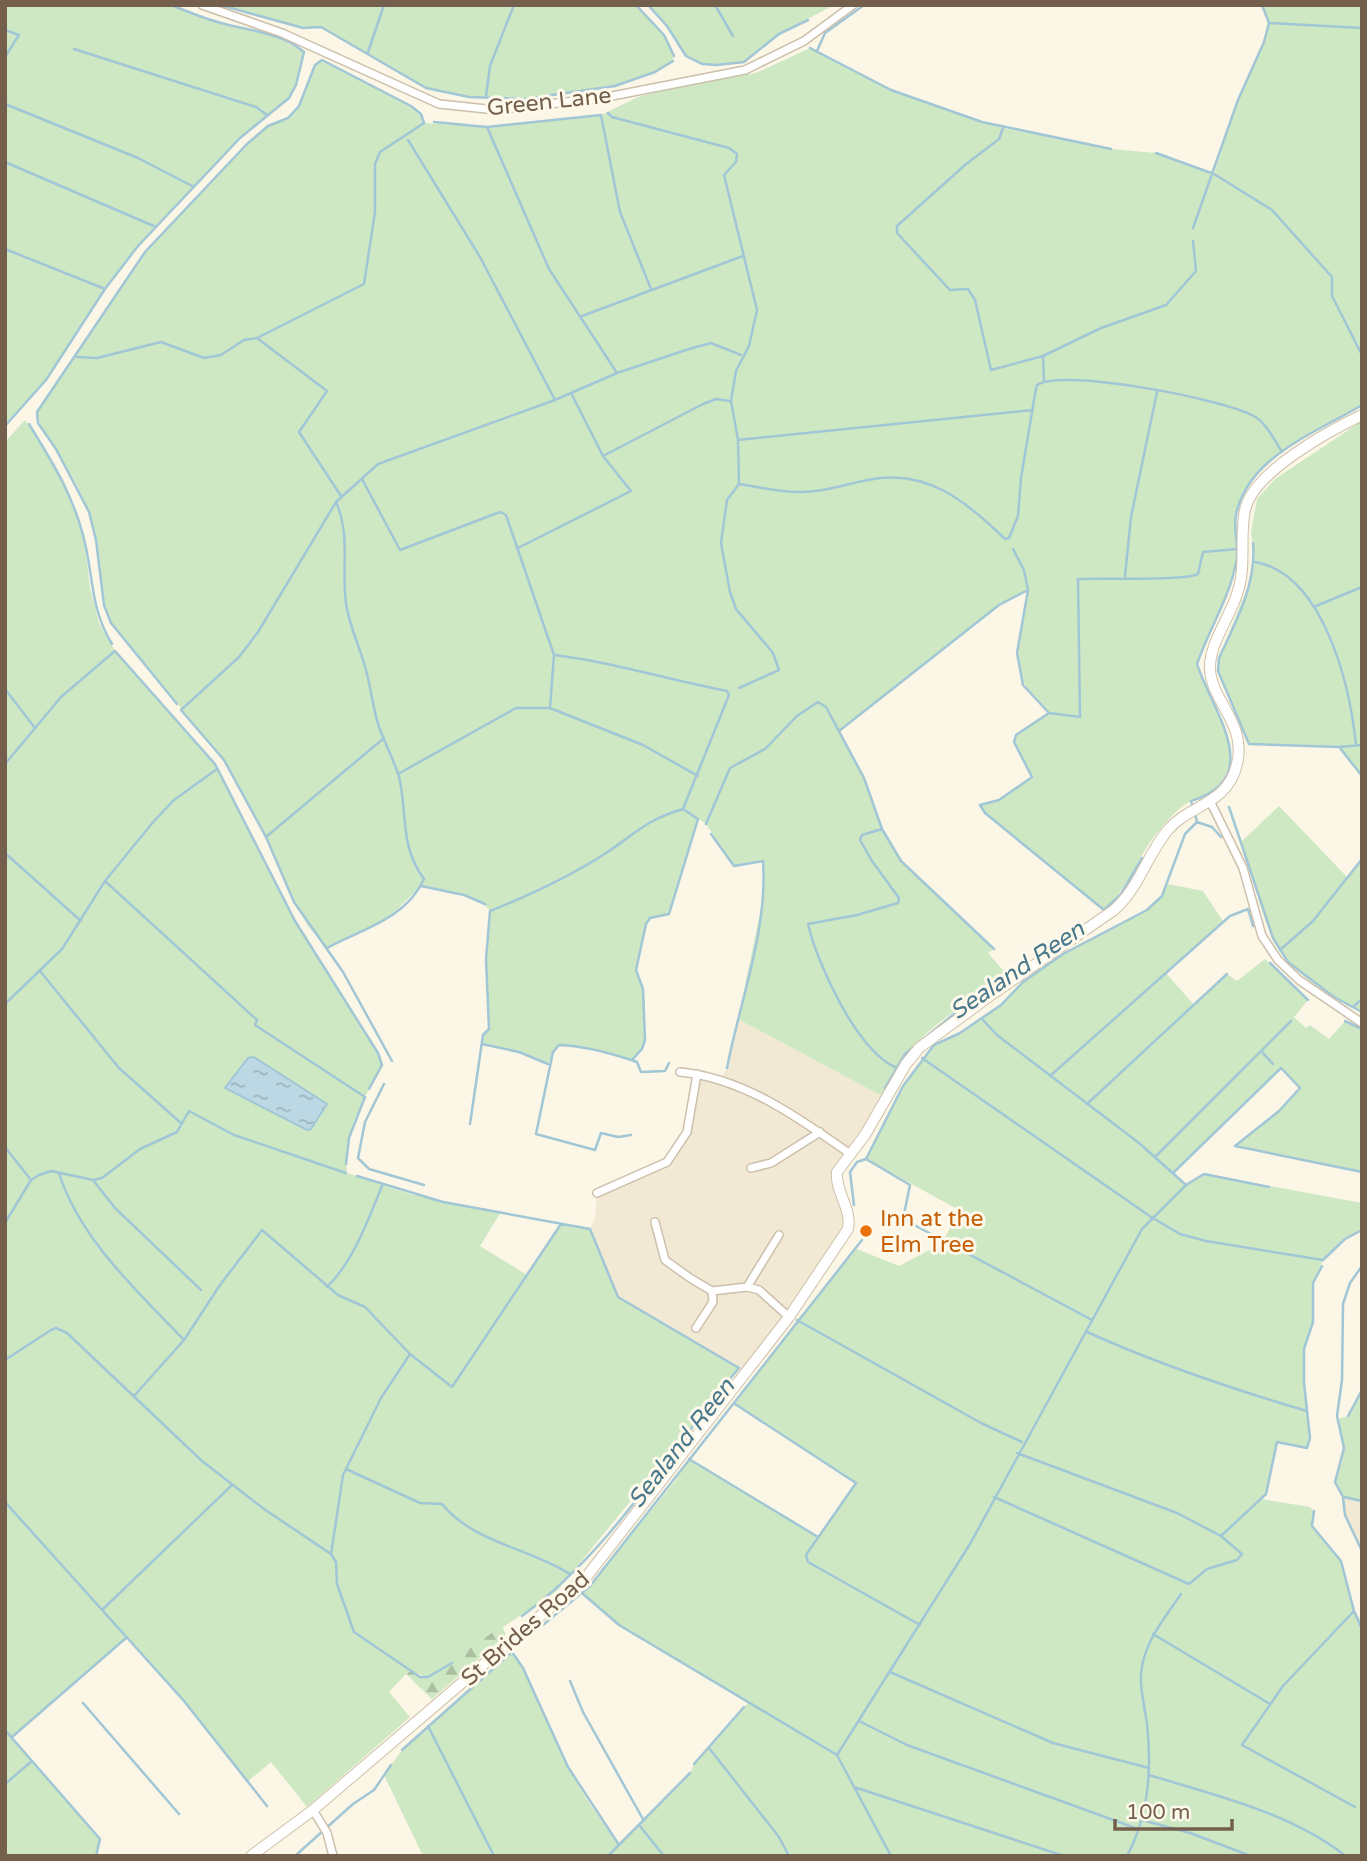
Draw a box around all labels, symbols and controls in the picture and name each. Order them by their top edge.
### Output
street label: Green Lane [485,82,613,122]
water label: Sealand Reen [944,914,1091,1026]
place label: Inn at the Elm Tree [880,1205,984,1259]
marker: Inn at the Elm Tree [858,1223,874,1239]
water label: Sealand Reen [622,1372,742,1514]
street label: St Brides Road [456,1565,596,1692]
scale bar [1115,1787,1232,1831]
text: 100 m [1126,1800,1190,1825]

